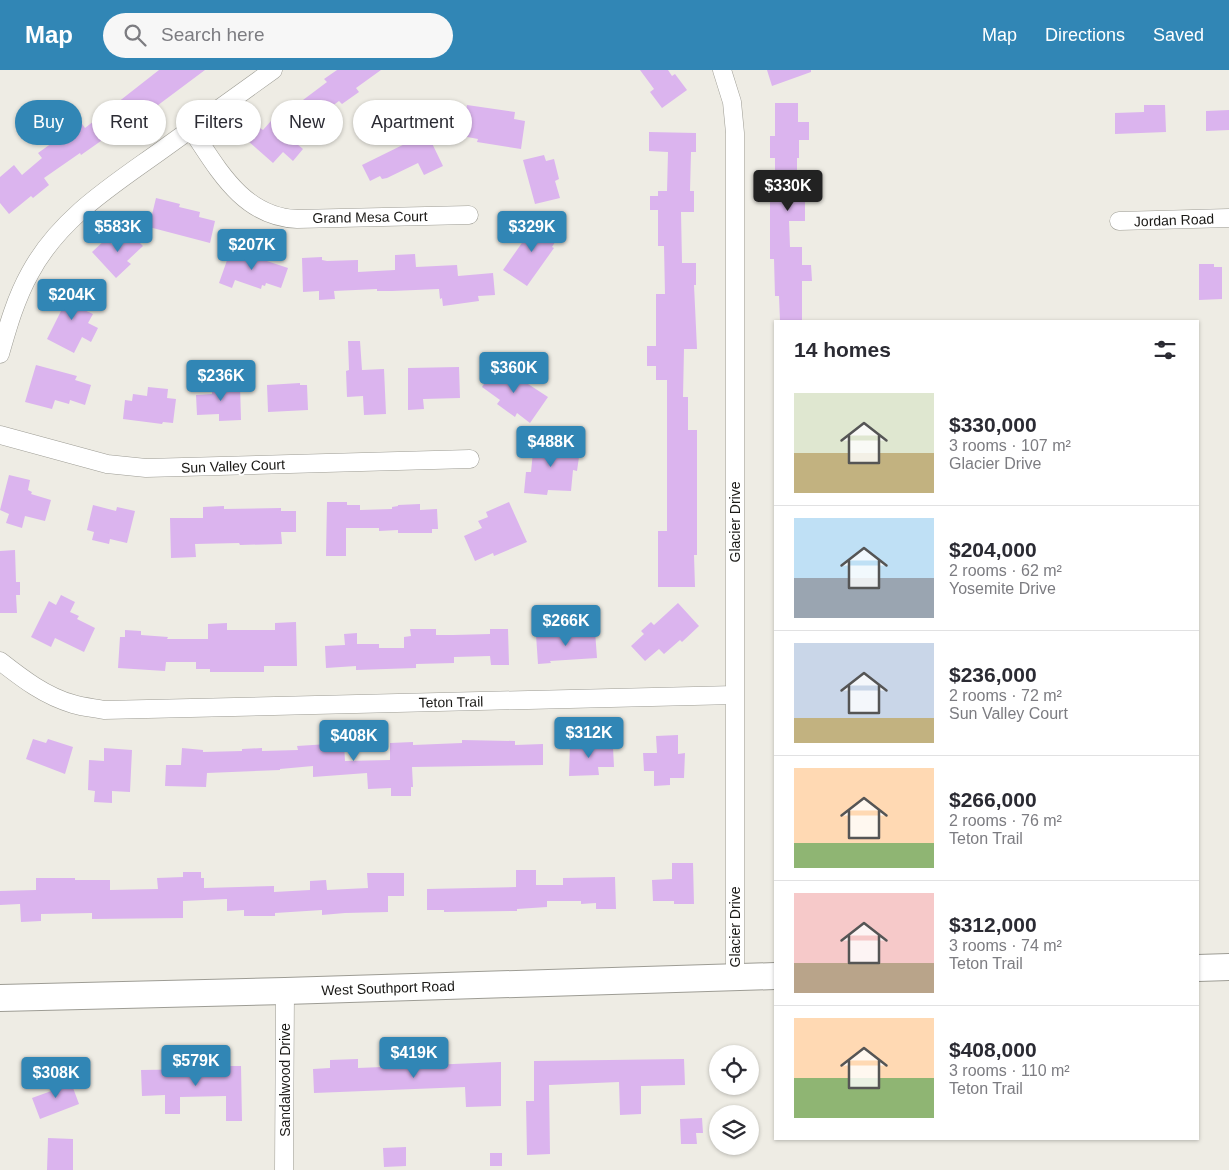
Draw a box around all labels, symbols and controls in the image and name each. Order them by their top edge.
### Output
search box [103,13,453,58]
text: Map [25,21,73,48]
icon: search [121,21,149,49]
text: Search here [161,24,265,45]
text: Map [982,25,1017,45]
text: Directions [1045,25,1125,45]
text: Saved [1153,25,1204,45]
chip: Buy [15,100,82,145]
chip: Rent [92,100,166,145]
chip: Filters [176,100,261,145]
chip: New [271,100,343,145]
chip: Apartment [353,100,472,145]
pin: $330K [753,170,823,212]
text: $330K [764,177,812,194]
street label: Grand Mesa Court [312,208,428,226]
pin: $583K [83,210,153,253]
pin: $329K [497,210,567,253]
street label: Jordan Road [1134,211,1214,229]
text: $583K [94,218,142,235]
text: $329K [508,218,556,235]
pin: $207K [217,228,287,271]
text: $207K [228,236,276,253]
pin: $204K [37,278,107,321]
text: $204K [48,286,96,303]
icon: filters [1151,336,1179,364]
text: 14 homes [794,338,891,361]
pin: $360K [479,352,549,394]
text: $360K [490,359,538,376]
pin: $236K [186,360,256,402]
text: $236K [197,367,245,384]
icon: home [834,413,894,473]
text: $330,000 [949,413,1037,436]
pin: $488K [516,426,586,468]
text: $488K [527,433,575,450]
text: 3 rooms · 107 m² [949,437,1071,454]
text: Glacier Drive [949,455,1041,472]
street label: Sun Valley Court [181,456,285,476]
street label: Glacier Drive [727,481,743,562]
icon: home [834,538,894,598]
text: $204,000 [949,538,1037,561]
text: 2 rooms · 62 m² [949,562,1062,579]
text: Yosemite Drive [949,580,1056,597]
pin: $266K [531,604,601,647]
text: $266K [542,612,590,629]
icon: home [834,663,894,723]
text: $236,000 [949,663,1037,686]
text: 2 rooms · 72 m² [949,687,1062,704]
street label: Teton Trail [419,693,483,711]
text: Sun Valley Court [949,705,1068,722]
pin: $312K [554,716,624,759]
pin: $408K [319,720,389,762]
text: $312K [565,724,613,741]
text: $408K [330,727,378,744]
icon: home [834,788,894,848]
text: $266,000 [949,788,1037,811]
text: 2 rooms · 76 m² [949,812,1062,829]
text: Teton Trail [949,830,1023,847]
street label: Glacier Drive [727,886,743,967]
icon: home [834,913,894,973]
text: $312,000 [949,913,1037,936]
text: 3 rooms · 74 m² [949,937,1062,954]
text: Teton Trail [949,955,1023,972]
street label: West Southport Road [321,978,455,998]
street label: Sandalwood Drive [277,1023,293,1137]
pin: $419K [379,1036,449,1079]
icon: home [834,1038,894,1098]
text: $408,000 [949,1038,1037,1061]
pin: $579K [161,1044,231,1087]
text: $419K [390,1044,438,1061]
map controls [709,1045,759,1155]
button: locate [709,1045,759,1095]
text: $579K [172,1052,220,1069]
pin: $308K [21,1056,91,1099]
text: 3 rooms · 110 m² [949,1062,1070,1079]
text: $308K [32,1064,80,1081]
text: Teton Trail [949,1080,1023,1097]
button: layers [709,1105,759,1155]

